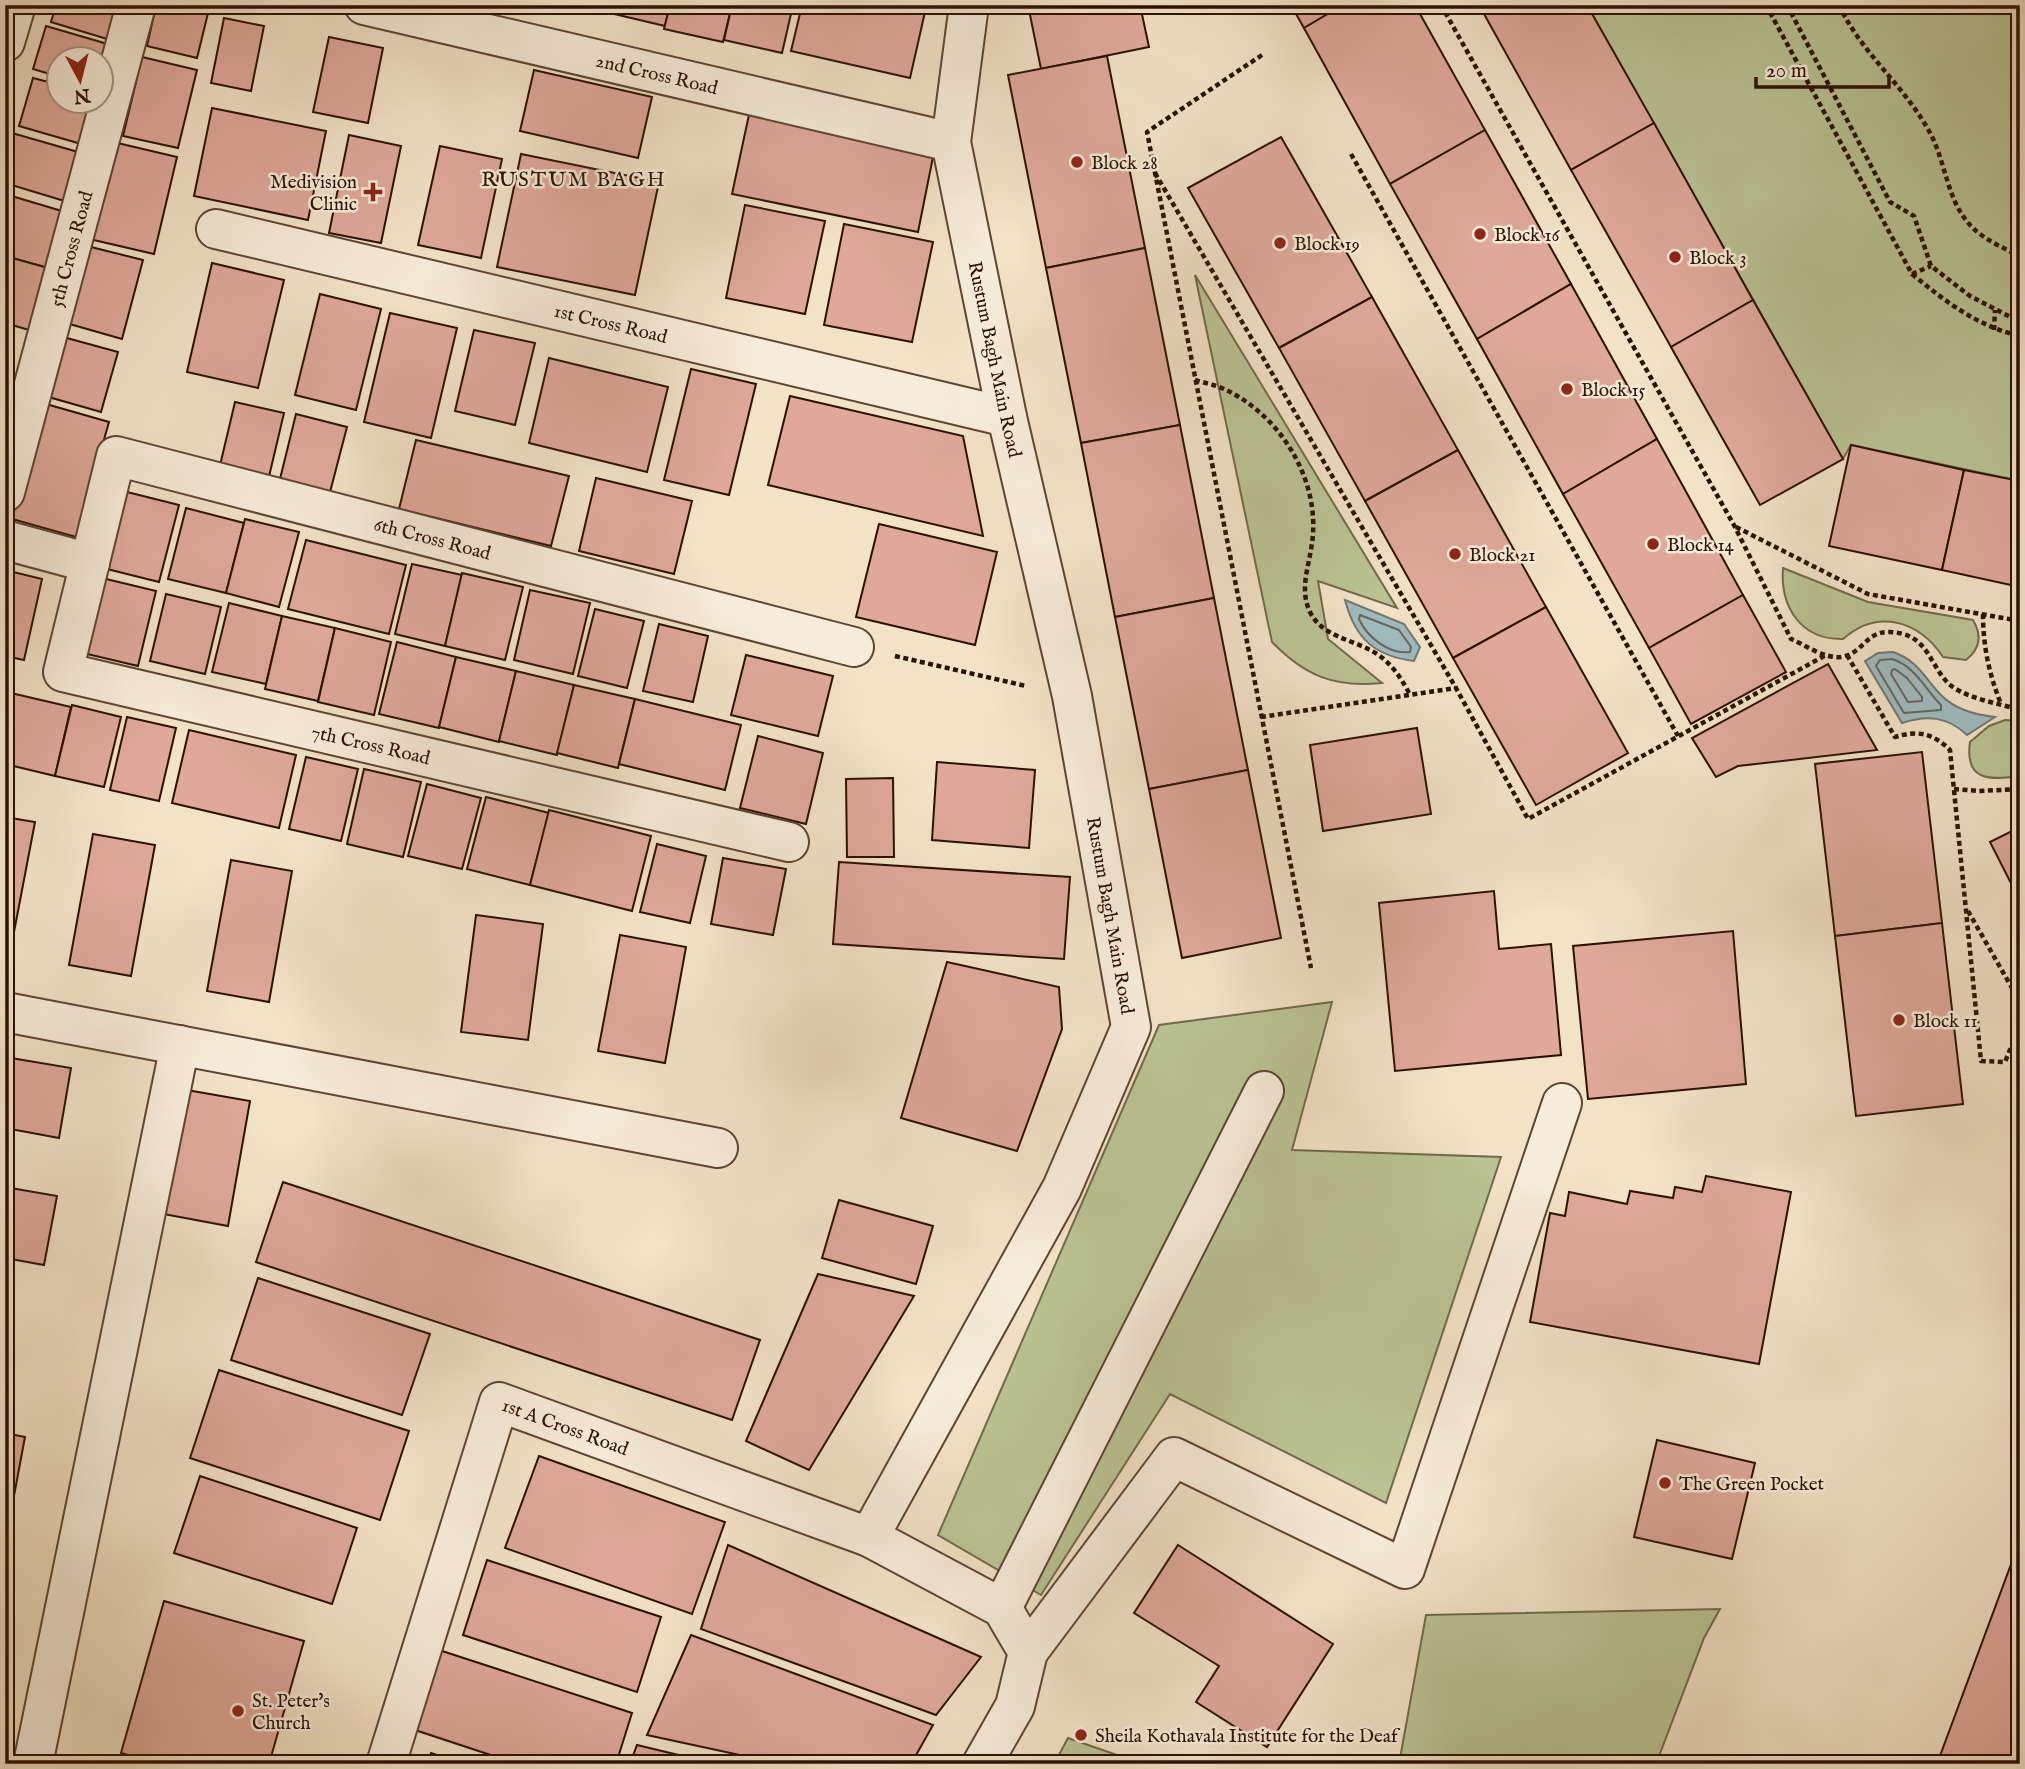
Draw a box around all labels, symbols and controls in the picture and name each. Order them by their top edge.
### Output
north arrow [46,46,116,116]
scale bar [1756,46,1888,90]
street label: 2nd Cross Road [593,50,721,101]
text: 20 m [1766,58,1807,85]
text: N [72,82,92,108]
place label: Block 28 [1091,152,1158,176]
marker: Block 28 [1069,154,1085,170]
district label: RUSTUM BAGH [481,167,667,194]
place label: Medivision Clinic [270,171,357,217]
marker: Medivision Clinic [363,182,383,202]
street label: 5th Cross Road [45,188,100,310]
place label: Block 16 [1494,224,1560,248]
marker: Block 16 [1472,226,1488,242]
place label: Block 19 [1294,233,1360,257]
marker: Block 19 [1272,235,1288,251]
place label: Block 3 [1689,247,1746,271]
marker: Block 3 [1667,249,1683,265]
street label: Rustum Bagh Main Road [962,259,1026,461]
street label: 1st Cross Road [551,300,670,350]
place label: Block 15 [1581,379,1645,403]
marker: Block 15 [1559,381,1575,397]
street label: 6th Cross Road [371,513,494,567]
place label: Block 14 [1667,534,1734,558]
marker: Block 14 [1645,536,1661,552]
place label: Block 21 [1469,544,1535,568]
marker: Block 21 [1447,546,1463,562]
street label: 7th Cross Road [309,721,433,771]
street label: Rustum Bagh Main Road [1080,815,1139,1017]
place label: Block 11 [1913,1010,1978,1034]
marker: Block 11 [1891,1012,1907,1028]
street label: 1st A Cross Road [498,1394,632,1462]
place label: The Green Pocket [1679,1473,1824,1497]
marker: The Green Pocket [1657,1475,1673,1491]
place label: St. Peter's Church [252,1690,330,1736]
marker: St. Peter's Church [230,1703,246,1719]
place label: Sheila Kothavala Institute for the Deaf [1095,1725,1401,1749]
marker: Sheila Kothavala Institute for the Deaf [1073,1727,1089,1743]

